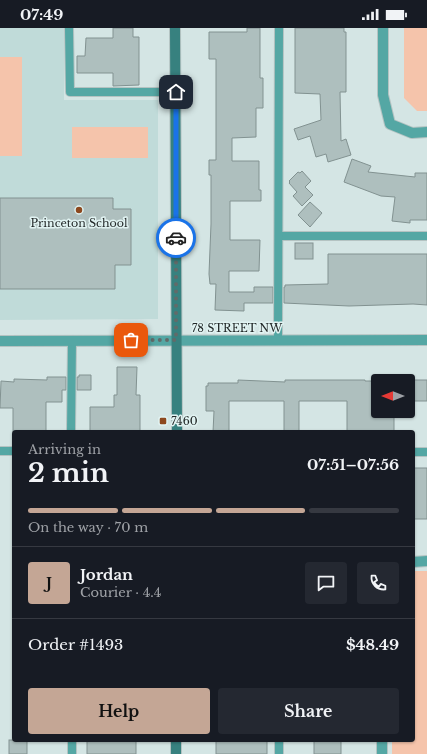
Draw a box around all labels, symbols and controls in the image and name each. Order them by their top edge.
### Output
text: 07:49 [20,5,63,24]
pin [159,75,193,109]
icon: home [165,81,187,103]
marker: Princeton School [74,205,84,215]
place label: Princeton School [31,216,128,230]
courier [156,218,196,258]
icon: car [165,227,187,249]
street label: 78 STREET NW [192,321,283,335]
pin [114,323,148,357]
icon: bag [120,329,142,351]
north arrow [371,374,415,418]
map controls [371,374,415,418]
place label: 7460 [171,414,198,428]
marker: 7460 [158,416,168,426]
text: Arriving in [28,441,101,458]
text: 07:51–07:56 [307,455,399,474]
text: 2 min [28,457,109,489]
text: On the way · 70 m [28,519,148,536]
button: chat [305,562,347,604]
button: phone [357,562,399,604]
text: Jordan [80,565,133,584]
text: J [46,573,52,592]
text: Courier · 4.4 [80,584,161,601]
text: Order #1493 [28,635,123,654]
text: $48.49 [346,635,399,654]
button: Help [28,688,210,734]
button: Share [218,688,399,734]

